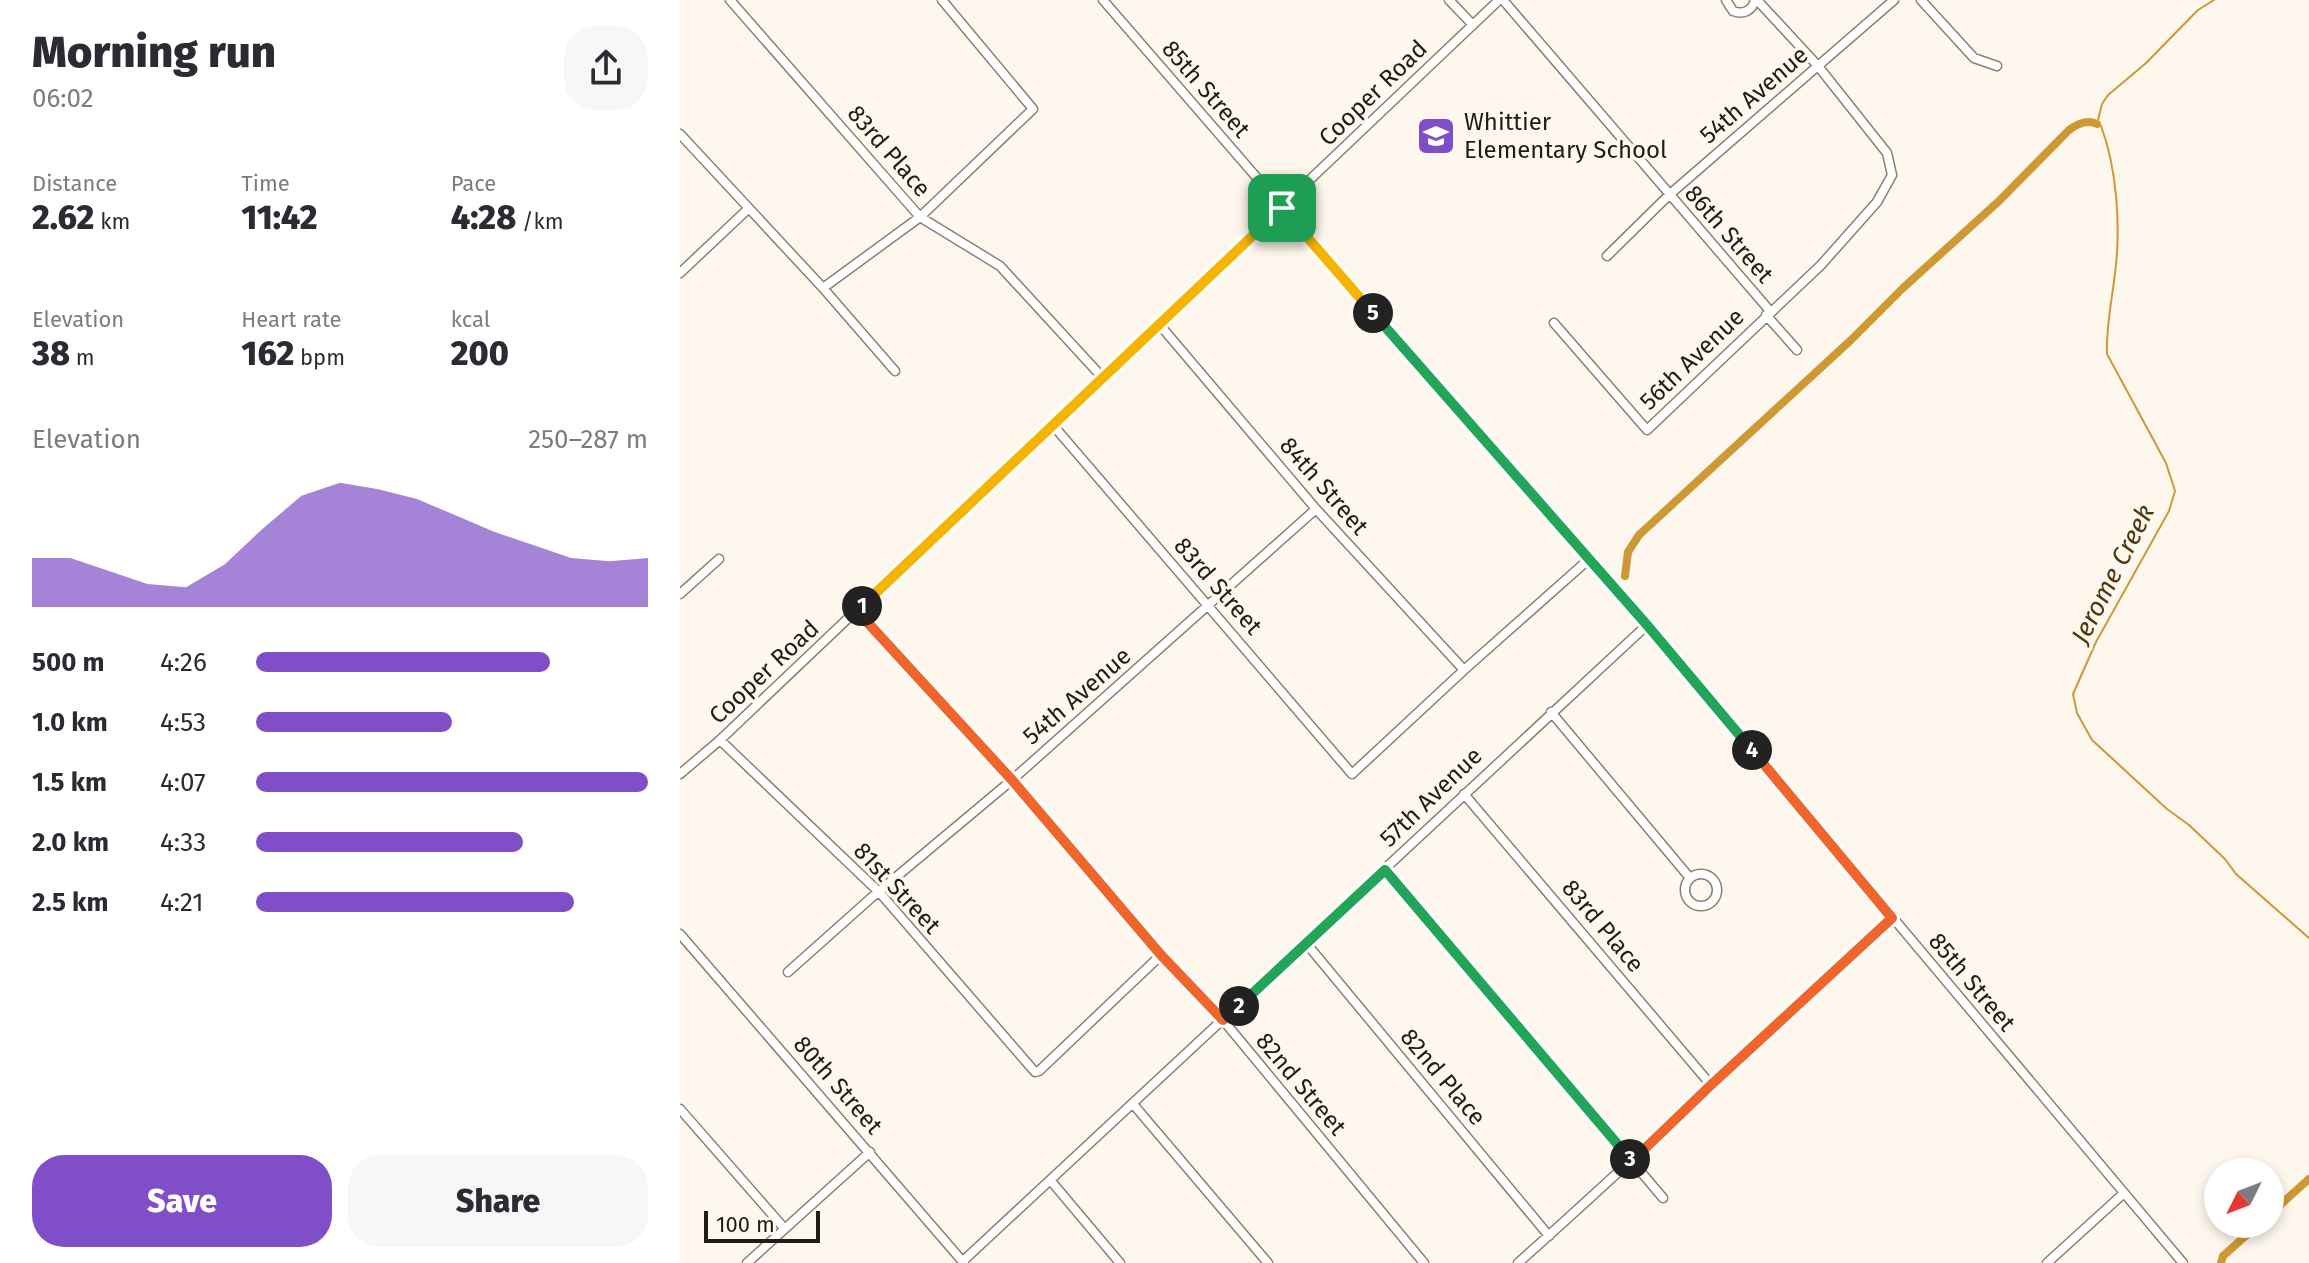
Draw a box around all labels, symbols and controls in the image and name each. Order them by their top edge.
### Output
text: Morning run [32,26,276,79]
button: share [564,26,648,110]
street label: 85th Street [1156,35,1256,143]
street label: Cooper Road [1313,35,1433,151]
street label: 54th Avenue [1694,41,1814,149]
text: 06:02 [32,83,94,114]
street label: 83rd Place [842,99,936,203]
place label: Whittier Elementary School [1464,108,1667,164]
school or university icon: Whittier Elementary School [1415,115,1457,157]
text: Distance [32,170,117,197]
text: Time [241,170,290,197]
text: Pace [451,170,496,197]
pin [1248,174,1316,242]
street label: 86th Street [1679,179,1779,289]
icon: arrive [1260,186,1304,230]
text: 2.62 [32,197,94,238]
text: 11:42 [241,197,318,238]
text: 4:28 [451,197,516,238]
text: km [94,208,130,235]
text: /km [516,208,564,235]
pin: 5 [1353,293,1393,333]
text: 5 [1367,299,1379,326]
street label: 56th Avenue [1634,303,1750,415]
text: Elevation [32,306,124,333]
text: Heart rate [241,306,342,333]
text: kcal [451,306,490,333]
text: 38 [32,333,70,374]
text: 162 [241,333,294,374]
text: 200 [451,333,509,374]
text: m [70,344,95,371]
text: bpm [294,344,345,371]
text: Elevation [32,424,141,455]
text: 250–287 m [528,424,648,455]
street label: 84th Street [1274,431,1374,541]
water label: Jerome Creek [2064,499,2161,650]
street label: 83rd Street [1168,532,1268,641]
pin: 1 [842,586,882,626]
text: 1 [857,592,867,619]
street label: Cooper Road [704,614,824,730]
street label: 54th Avenue [1017,642,1137,750]
text: 500 m [32,647,105,678]
text: 4:26 [160,647,207,678]
text: 1.0 km [32,707,108,738]
text: 4:53 [160,707,206,738]
pin: 4 [1732,730,1772,770]
text: 4 [1746,736,1758,763]
street label: 57th Avenue [1374,741,1488,853]
text: 1.5 km [32,767,107,798]
text: 4:07 [160,767,206,798]
text: 2.0 km [32,827,109,858]
text: 4:33 [160,827,206,858]
street label: 81st Street [848,837,946,940]
street label: 83rd Place [1556,874,1650,978]
text: 2.5 km [32,887,108,918]
text: 4:21 [160,887,204,918]
street label: 85th Street [1923,927,2021,1037]
pin: 2 [1219,986,1259,1026]
text: 2 [1233,992,1245,1019]
street label: 82nd Place [1395,1023,1491,1131]
street label: 82nd Street [1250,1027,1352,1141]
street label: 80th Street [788,1030,888,1140]
pin: 3 [1610,1139,1650,1179]
text: 3 [1624,1145,1636,1172]
button: Save [32,1155,332,1247]
button: Share [348,1155,648,1247]
north arrow [2204,1158,2284,1238]
map controls [2204,1158,2284,1238]
scale bar [704,1207,820,1243]
text: 100 m [716,1211,775,1238]

